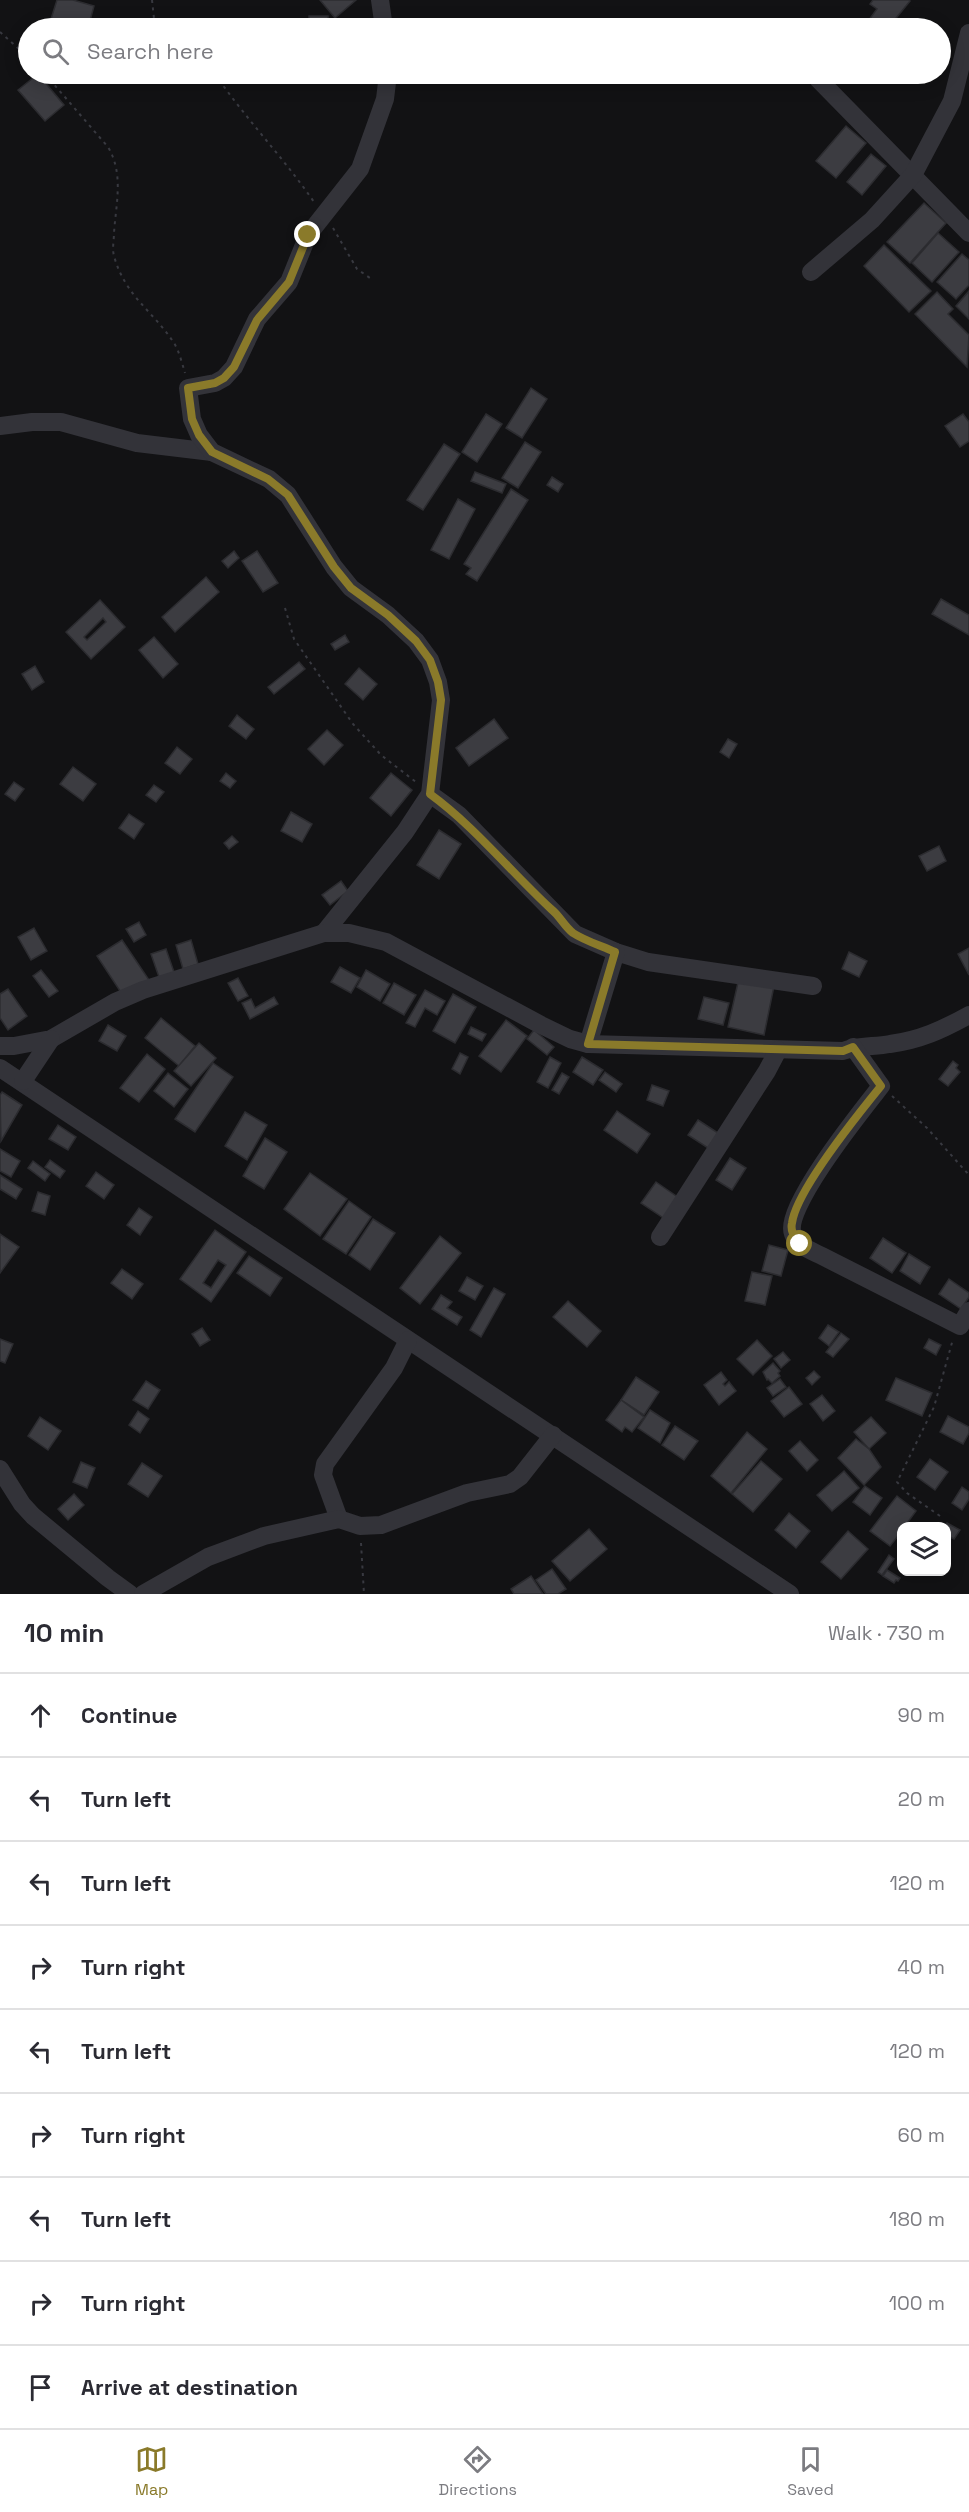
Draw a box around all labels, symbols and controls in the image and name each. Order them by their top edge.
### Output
search box [18,18,951,84]
icon: search [39,35,72,68]
text: Search here [87,37,214,65]
route end [294,221,320,247]
route start [786,1230,812,1256]
map controls [897,1522,951,1576]
button: layers [897,1522,951,1576]
text: 10 min [24,1616,104,1650]
text: Walk · 730 m [828,1620,945,1646]
icon: ahead [24,1699,57,1732]
text: Continue [81,1701,177,1729]
text: 90 m [898,1702,945,1728]
icon: left [24,1783,57,1816]
text: Turn left [81,1785,171,1813]
text: 20 m [898,1786,945,1812]
icon: left [24,1867,57,1900]
text: Turn left [81,1869,171,1897]
text: 120 m [889,1870,945,1896]
icon: right [24,1951,57,1984]
text: Turn right [81,1953,186,1981]
text: 40 m [897,1954,945,1980]
icon: left [24,2035,57,2068]
text: Turn left [81,2037,171,2065]
text: 120 m [889,2038,945,2064]
icon: right [24,2119,57,2152]
text: Turn right [81,2121,186,2149]
text: 60 m [898,2122,945,2148]
icon: left [24,2203,57,2236]
text: Turn left [81,2205,171,2233]
text: 180 m [889,2206,945,2232]
icon: right [24,2287,57,2320]
text: Turn right [81,2289,186,2317]
text: 100 m [889,2290,945,2316]
icon: arrive [24,2371,57,2404]
text: Arrive at destination [81,2373,298,2401]
tab: Map [135,2443,168,2500]
tab: Directions [439,2443,517,2500]
tab: Saved [787,2443,834,2500]

